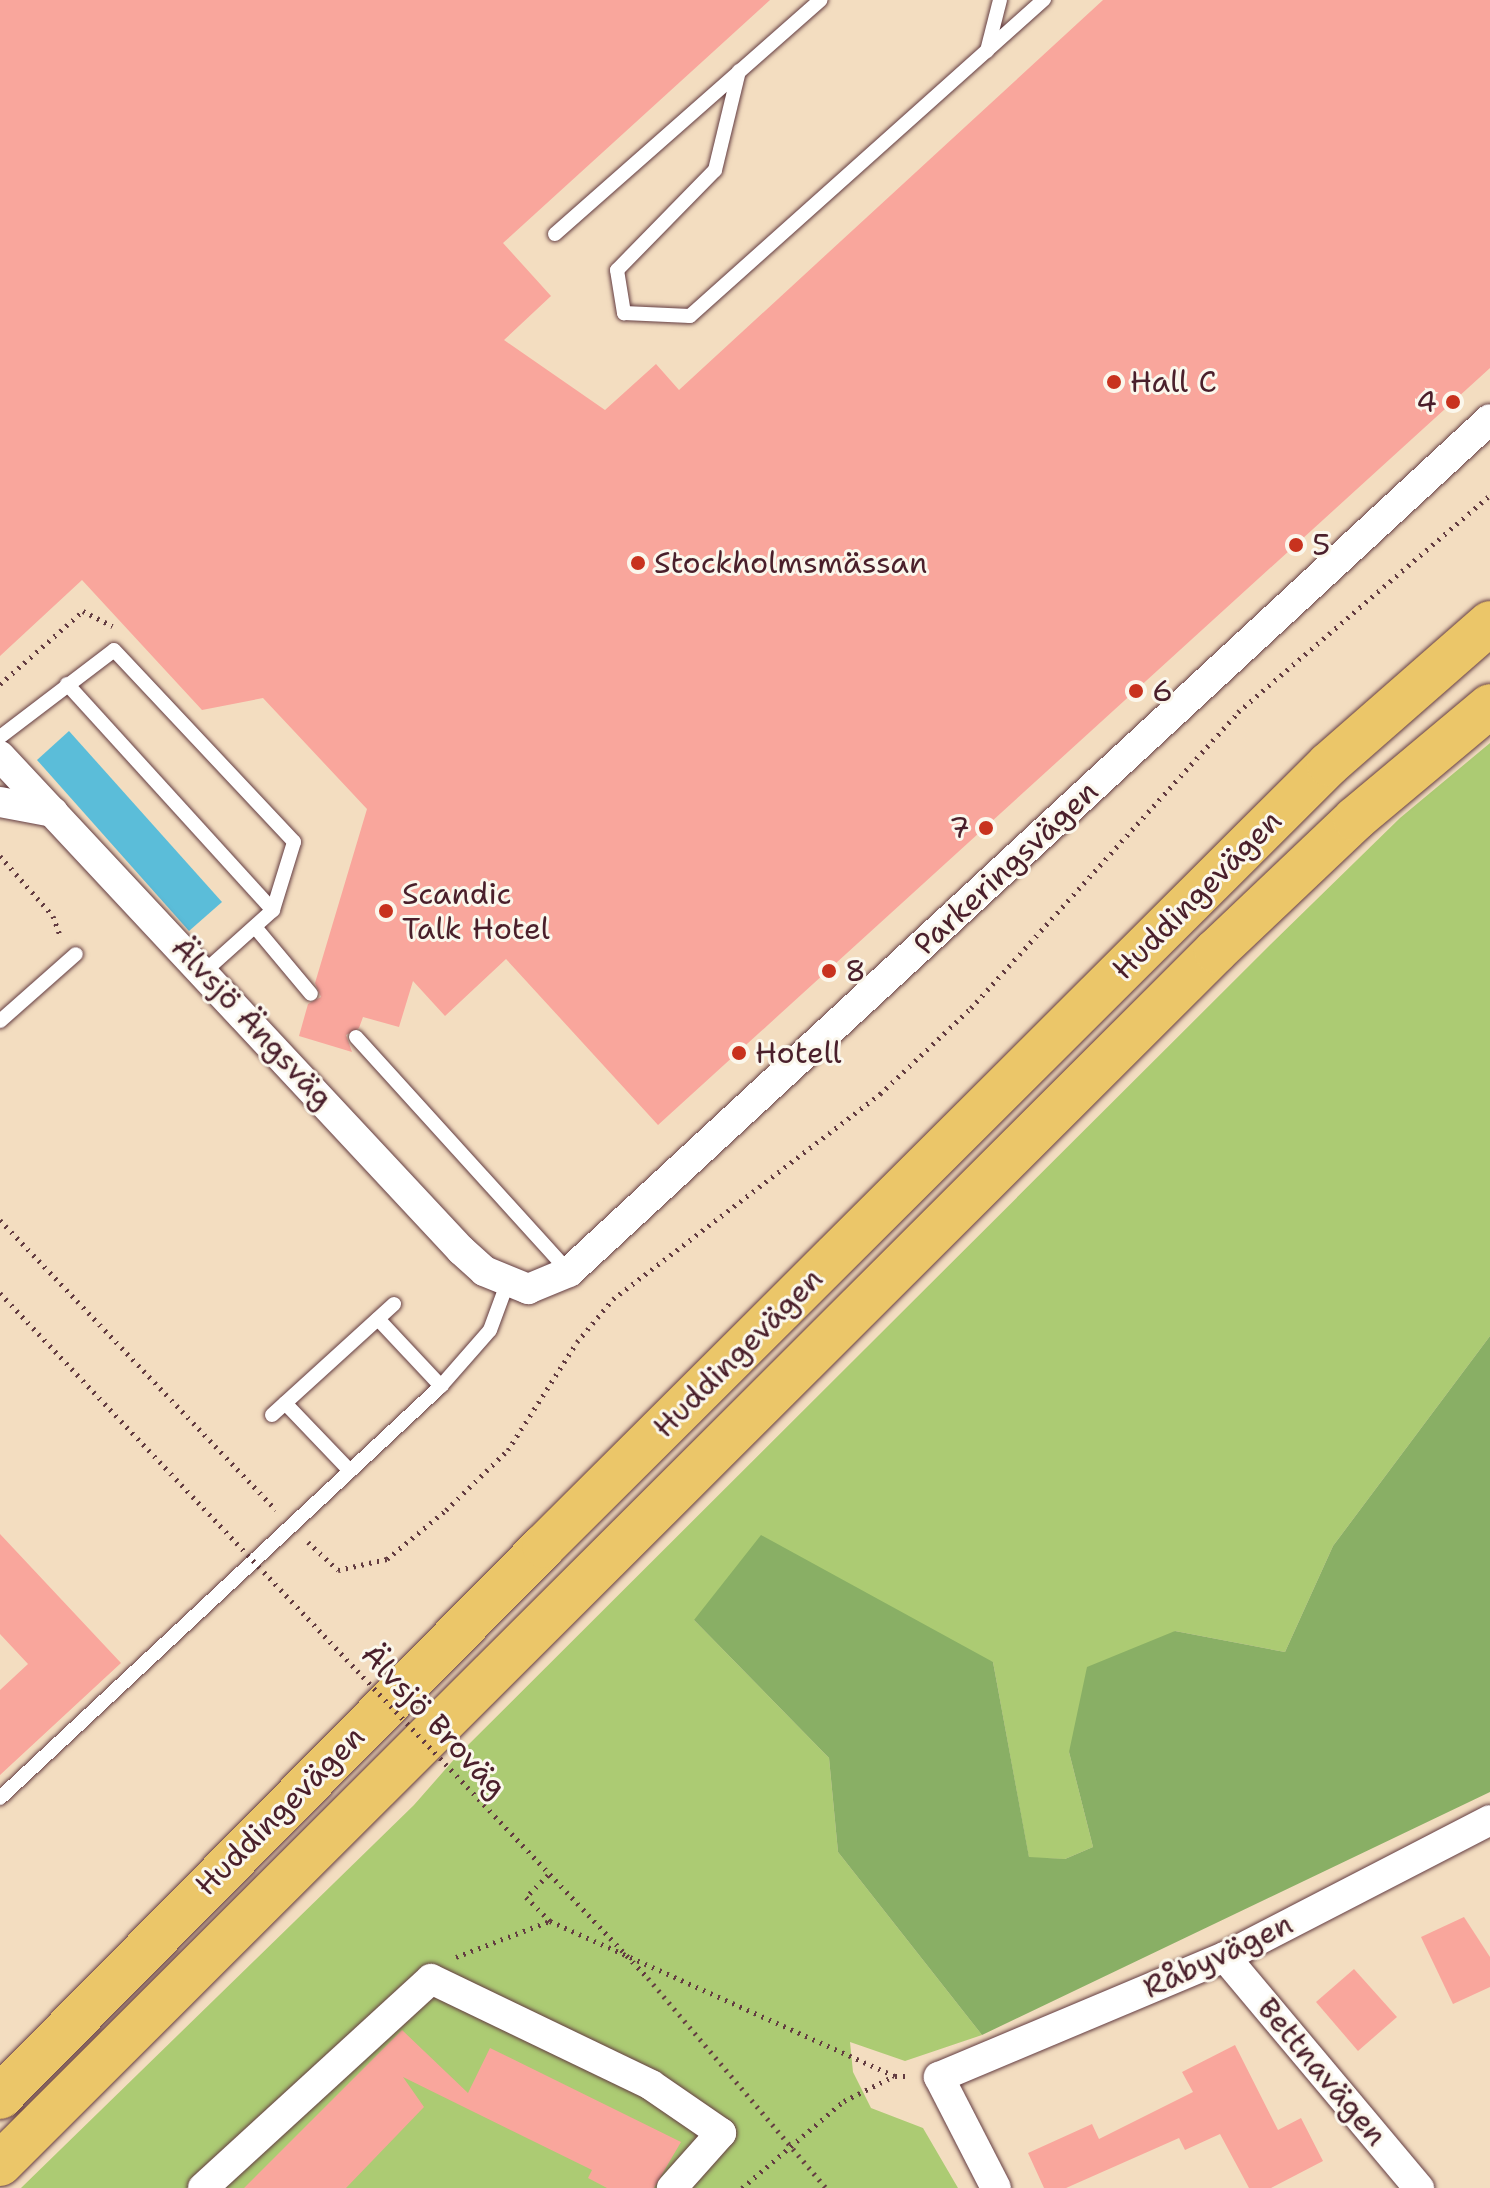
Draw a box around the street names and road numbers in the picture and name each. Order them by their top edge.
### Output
street label: Parkeringsvägen [907,774,1105,962]
street label: Huddingevägen [1105,803,1289,987]
street label: Älvsjö Ängsväg [164,930,340,1116]
street label: Huddingevägen [646,1261,830,1445]
street label: Älvsjö Broväg [354,1637,514,1805]
street label: Huddingevägen [188,1719,372,1903]
street label: Råbyvägen [1138,1906,1298,2006]
street label: Bettnavägen [1250,1991,1394,2153]

